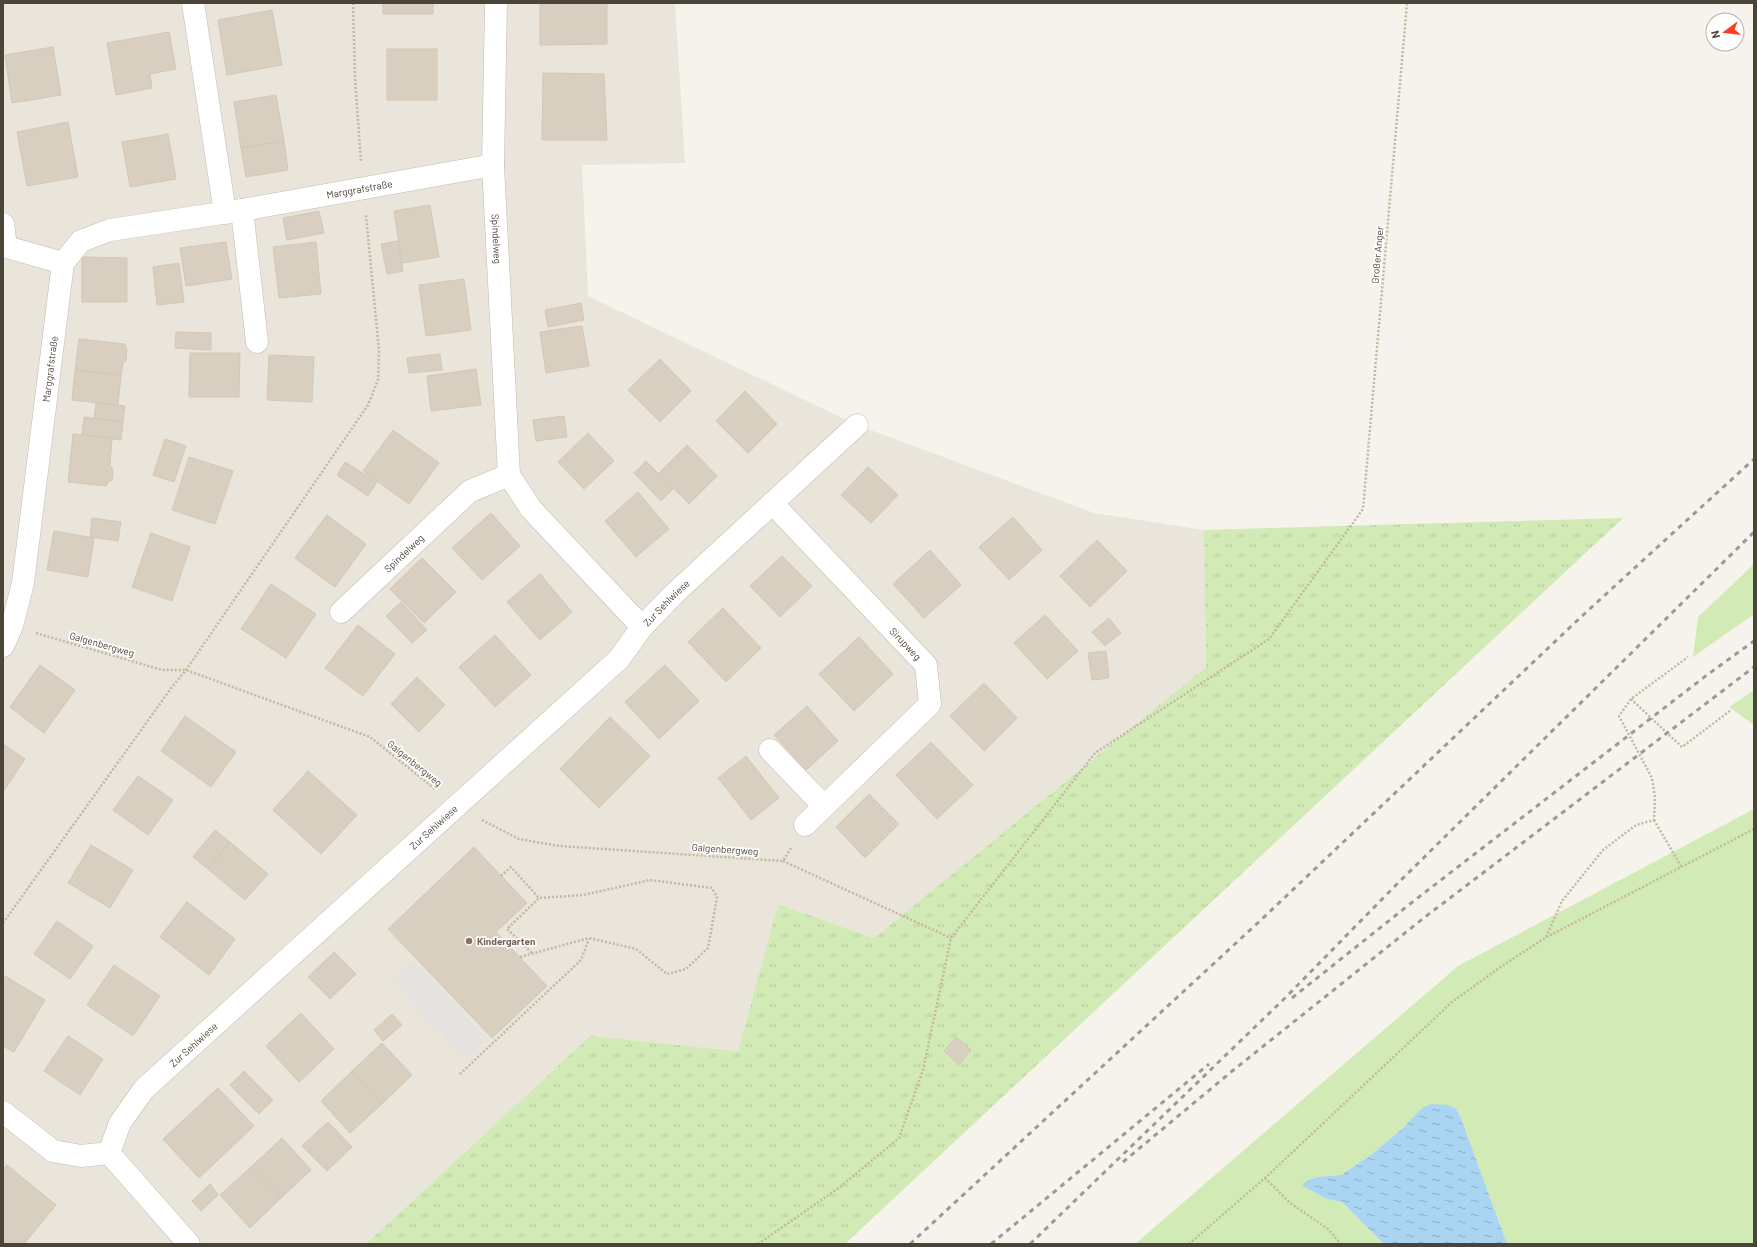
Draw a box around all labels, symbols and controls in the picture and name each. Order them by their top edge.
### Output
north arrow [1705,12,1745,52]
text: N [1708,29,1722,40]
street label: Marggrafstraße [325,177,393,201]
street label: Spindelweg [490,214,504,264]
street label: Großer Anger [1369,225,1386,284]
street label: Marggrafstraße [40,335,60,403]
street label: Spindelweg [381,532,426,575]
street label: Zur Sehlwiese [640,577,692,628]
street label: Sirupweg [887,625,924,662]
street label: Galgenbergweg [68,629,136,659]
street label: Galgenbergweg [385,737,445,789]
street label: Zur Sehlwiese [407,802,460,852]
street label: Galgenbergweg [691,841,759,857]
place label: Kindergarten [477,935,535,947]
marker: Kindergarten [464,936,474,946]
street label: Zur Sehlwiese [167,1020,220,1069]

